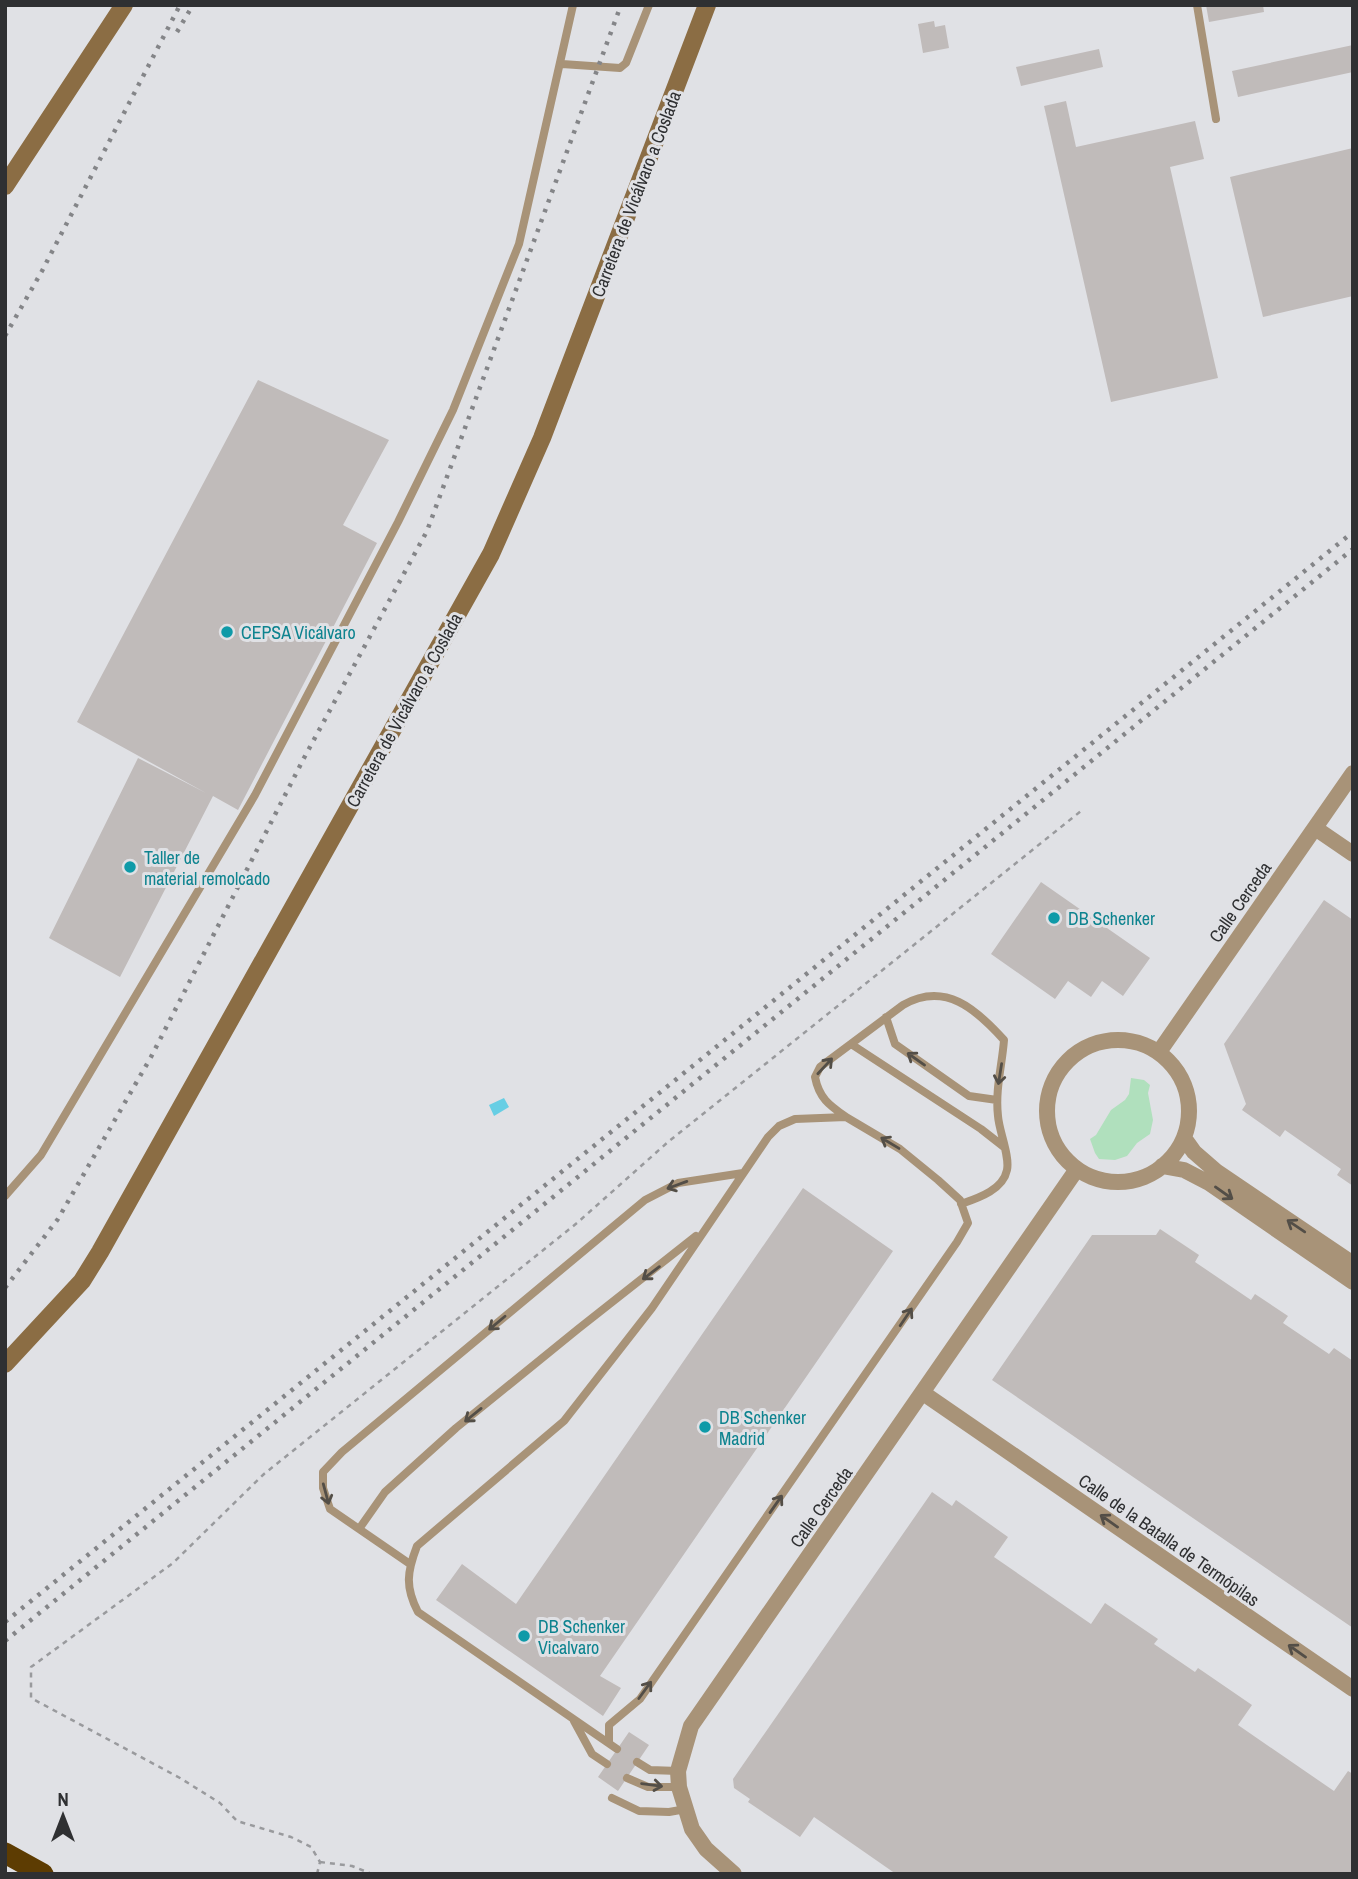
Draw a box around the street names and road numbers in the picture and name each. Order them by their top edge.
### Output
street label: Carretera de Vicálvaro a Coslada [585,87,687,301]
street label: Carretera de Vicálvaro a Coslada [340,608,468,812]
street label: Calle Cerceda [1203,857,1277,947]
street label: Calle Cerceda [784,1462,858,1552]
street label: Calle de la Batalla de Termópilas [1074,1468,1264,1612]

